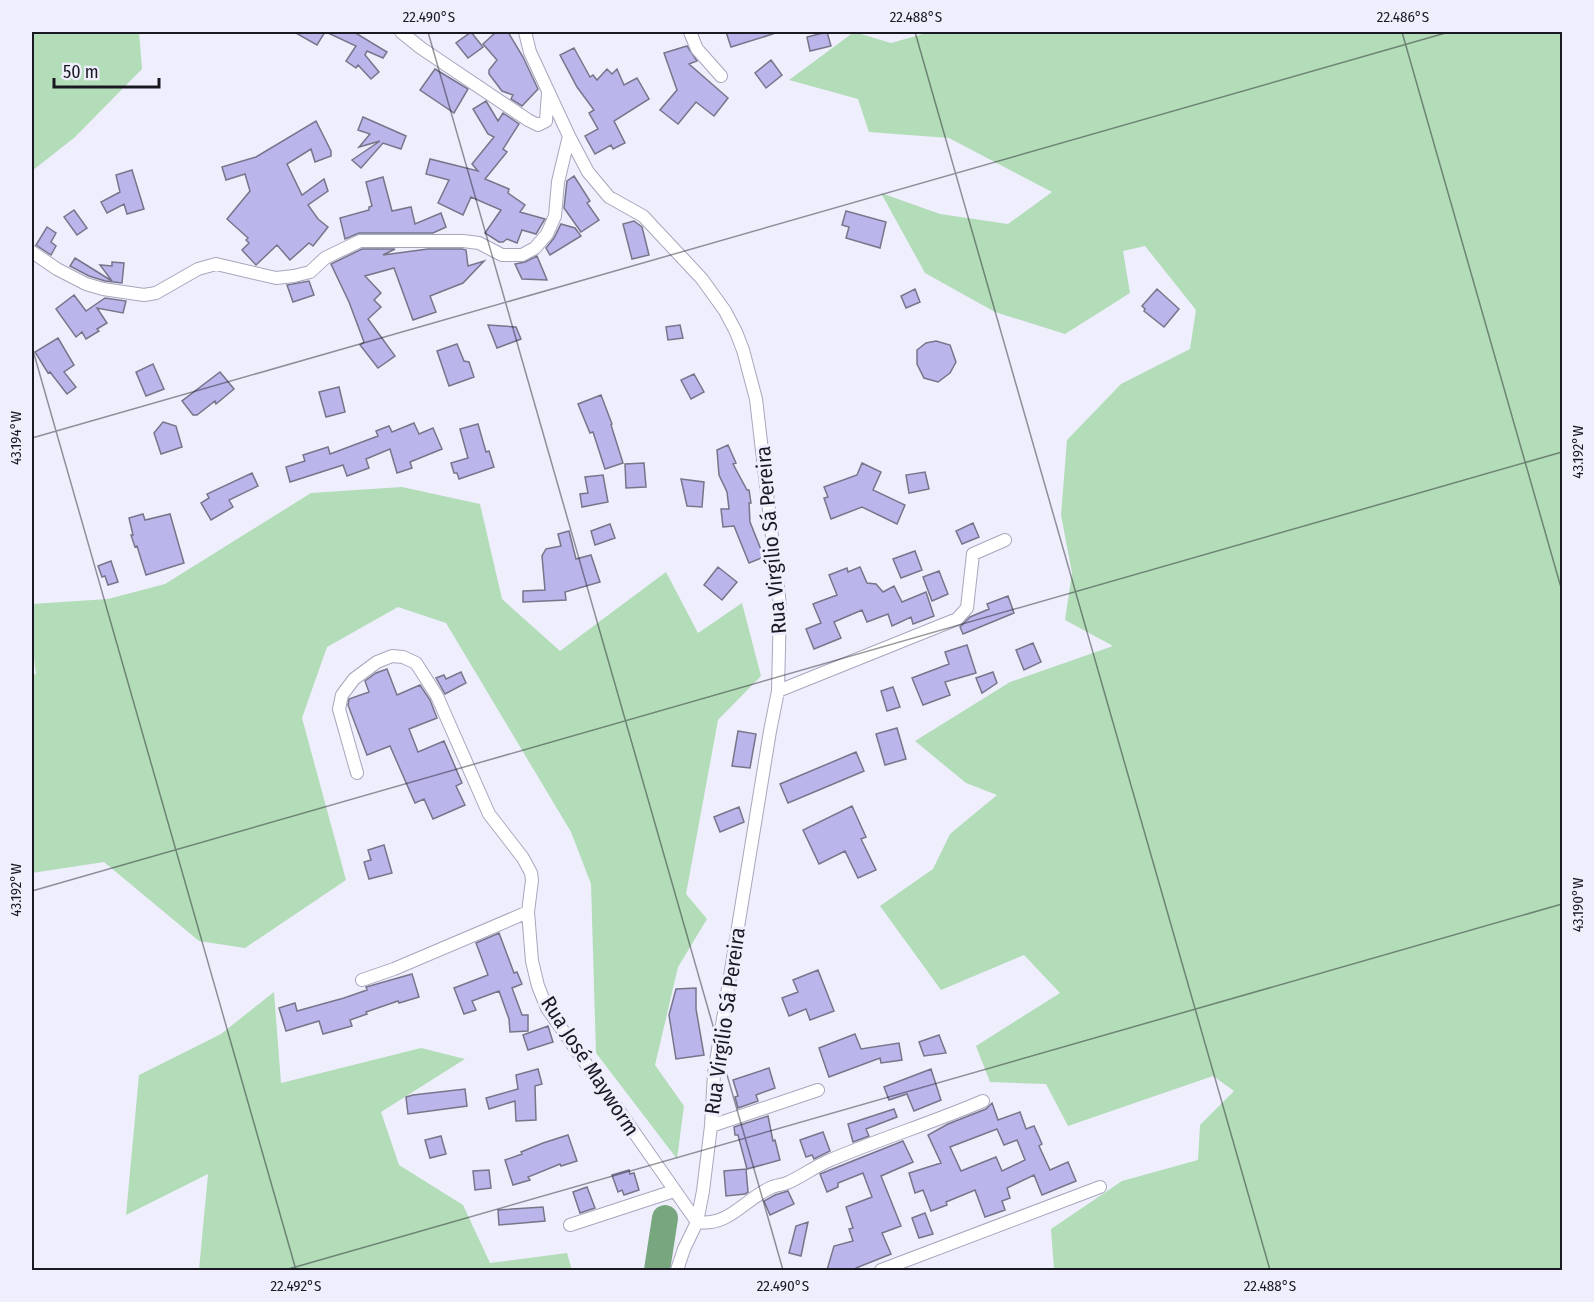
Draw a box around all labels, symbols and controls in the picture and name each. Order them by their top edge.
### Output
text: 22.490°S [403,8,455,26]
text: 22.488°S [890,8,942,26]
text: 22.486°S [1377,8,1429,26]
scale bar [54,51,159,89]
text: 50 m [63,61,99,83]
text: 43.194°W [7,411,25,465]
text: 43.192°W [1569,425,1587,479]
street label: Rua Virgílio Sá Pereira [750,445,792,635]
text: 43.192°W [7,863,25,917]
text: 43.190°W [1569,878,1587,932]
street label: Rua Virgílio Sá Pereira [699,926,751,1116]
street label: Rua José Mayworm [535,991,645,1141]
text: 22.492°S [270,1277,322,1295]
text: 22.490°S [757,1277,809,1295]
text: 22.488°S [1244,1277,1296,1295]

